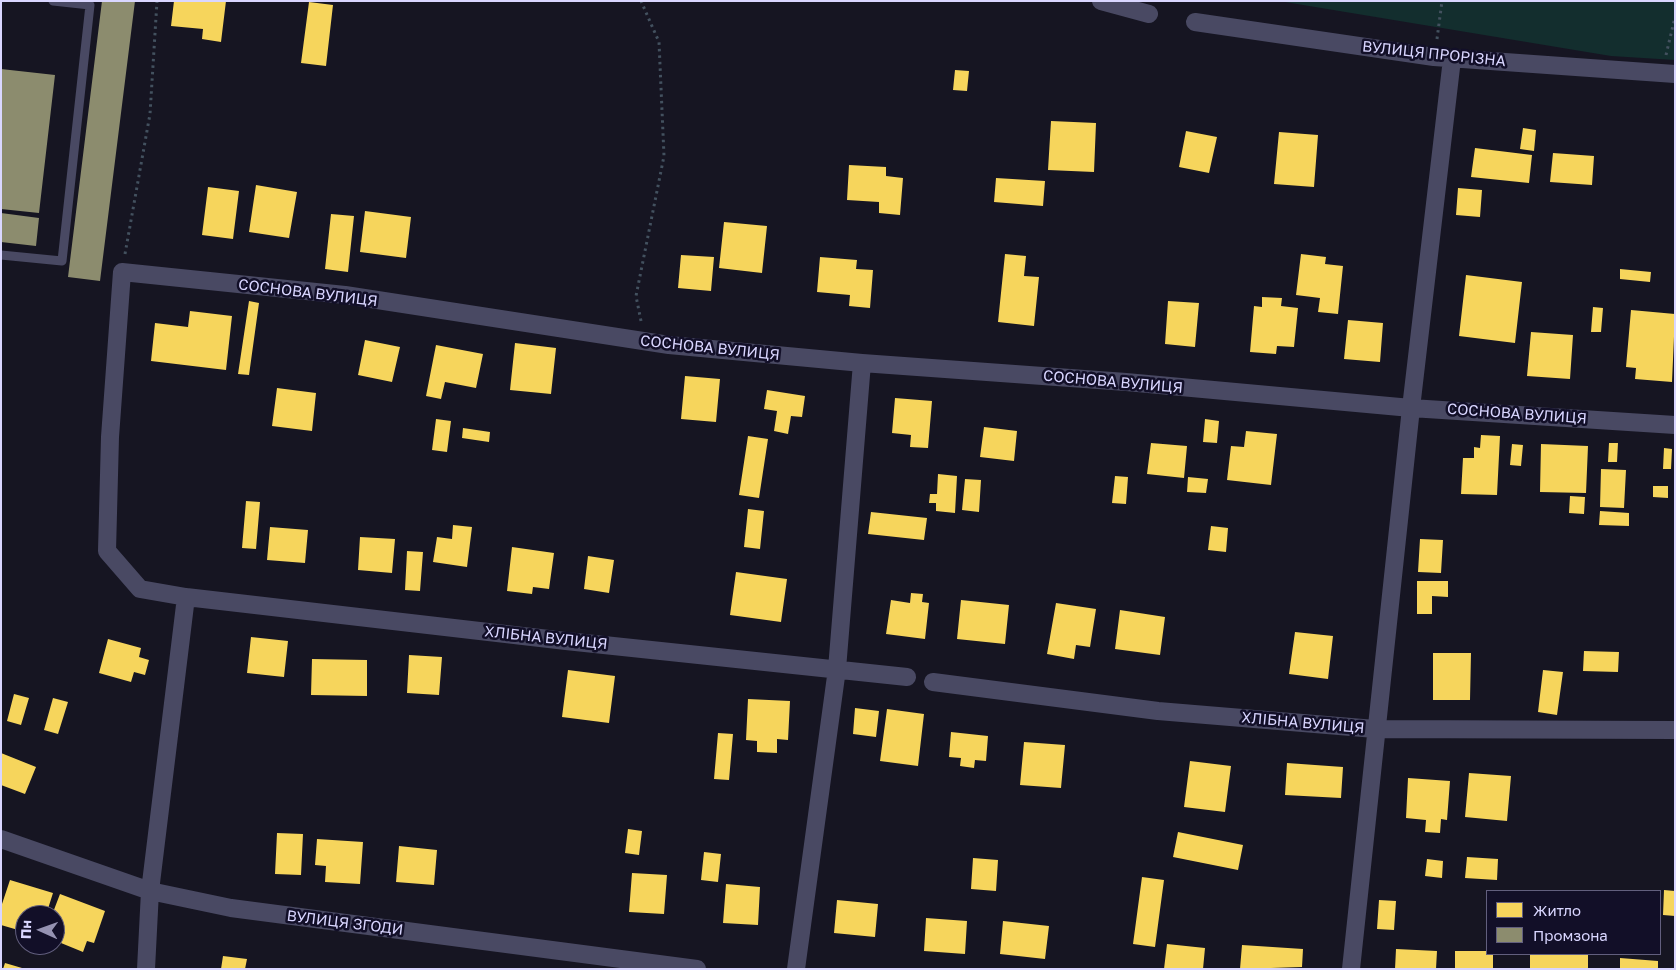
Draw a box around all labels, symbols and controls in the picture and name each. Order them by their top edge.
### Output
street label: ВУЛИЦЯ ПРОРІЗНА [1361,38,1507,70]
street label: СОСНОВА ВУЛИЦЯ [237,276,379,310]
street label: СОСНОВА ВУЛИЦЯ [639,332,781,364]
street label: СОСНОВА ВУЛИЦЯ [1042,367,1184,397]
street label: СОСНОВА ВУЛИЦЯ [1446,400,1588,428]
street label: ХЛІБНА ВУЛИЦЯ [484,623,608,653]
street label: ХЛІБНА ВУЛИЦЯ [1241,709,1365,737]
legend [1486,890,1661,955]
text: Житло [1533,901,1581,919]
north arrow [15,905,65,955]
street label: ВУЛИЦЯ ЗГОДИ [286,907,404,939]
text: Пн [17,920,34,939]
text: Промзона [1533,926,1608,944]

